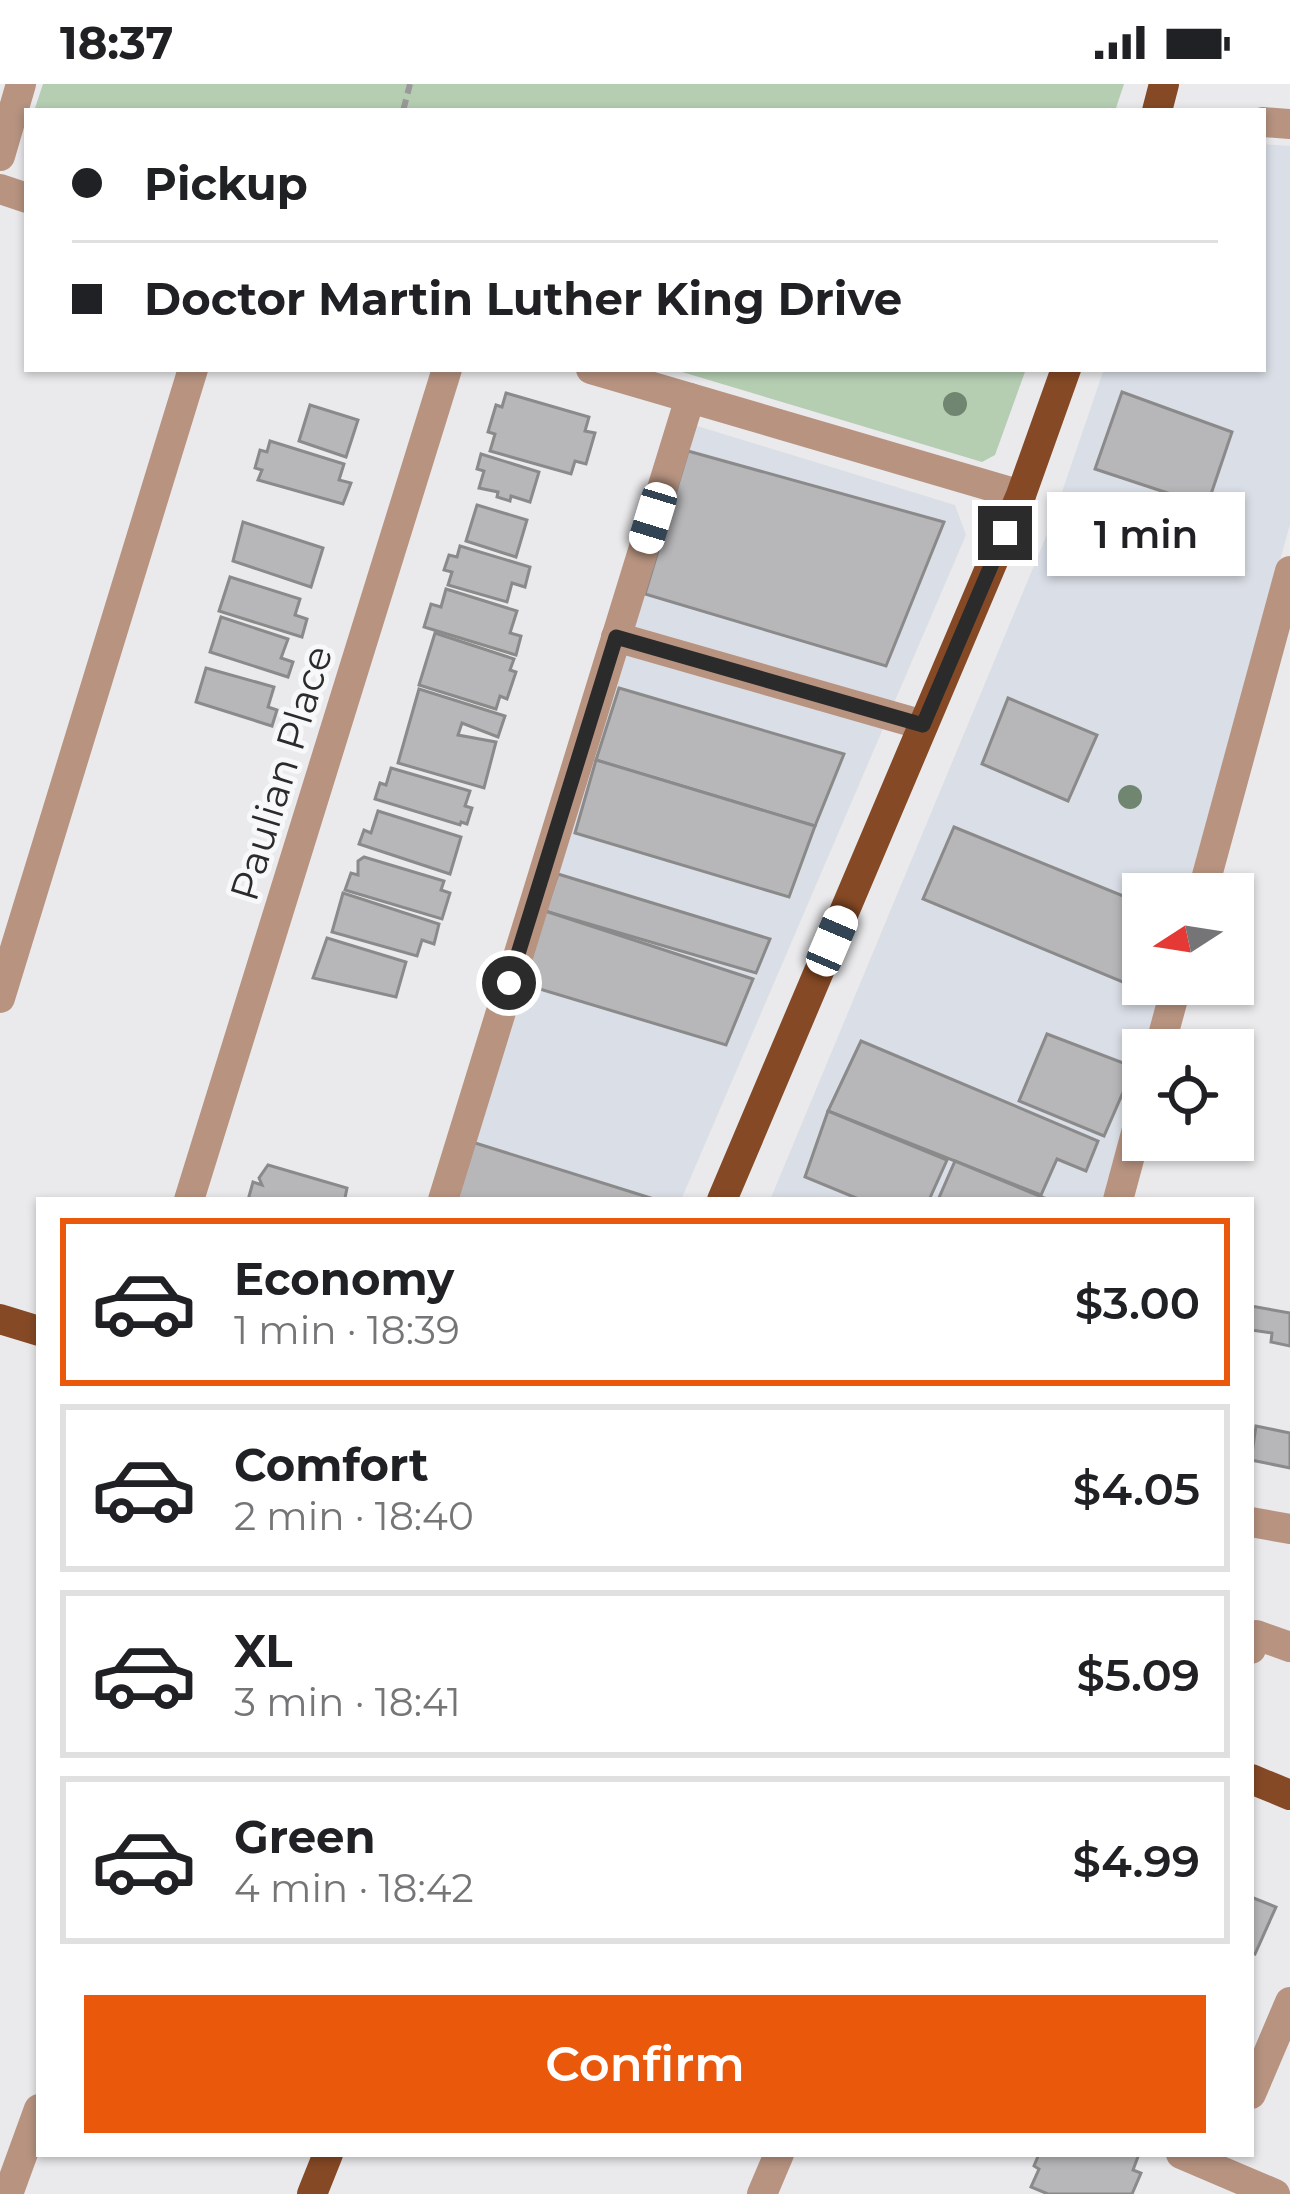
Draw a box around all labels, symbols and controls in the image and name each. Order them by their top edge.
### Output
text: 18:37 [60,15,173,70]
text: Pickup [144,156,308,211]
text: Doctor Martin Luther King Drive [144,271,902,326]
car [625,478,681,558]
callout: 1 min [1047,491,1245,575]
route end [978,506,1032,560]
text: 1 min [1094,510,1198,558]
street label: Paulian Place [219,640,343,906]
north arrow [1122,873,1254,1005]
map controls [1122,873,1254,1161]
car [801,901,863,981]
route start [482,956,536,1010]
button: locate [1122,1029,1254,1161]
icon: car [90,1248,198,1356]
text: Economy [234,1251,454,1306]
text: $3.00 [1075,1275,1200,1330]
text: 1 min · 18:39 [234,1306,460,1354]
icon: car [90,1434,198,1542]
text: Comfort [234,1437,429,1492]
text: $4.05 [1073,1461,1200,1516]
text: 2 min · 18:40 [234,1492,474,1540]
icon: car [90,1620,198,1728]
text: XL [234,1623,292,1678]
text: $5.09 [1076,1647,1200,1702]
text: 3 min · 18:41 [234,1678,461,1726]
icon: car [90,1806,198,1914]
text: Green [234,1809,376,1864]
text: $4.99 [1072,1833,1200,1888]
text: 4 min · 18:42 [234,1864,474,1912]
button: Confirm [84,1995,1206,2133]

